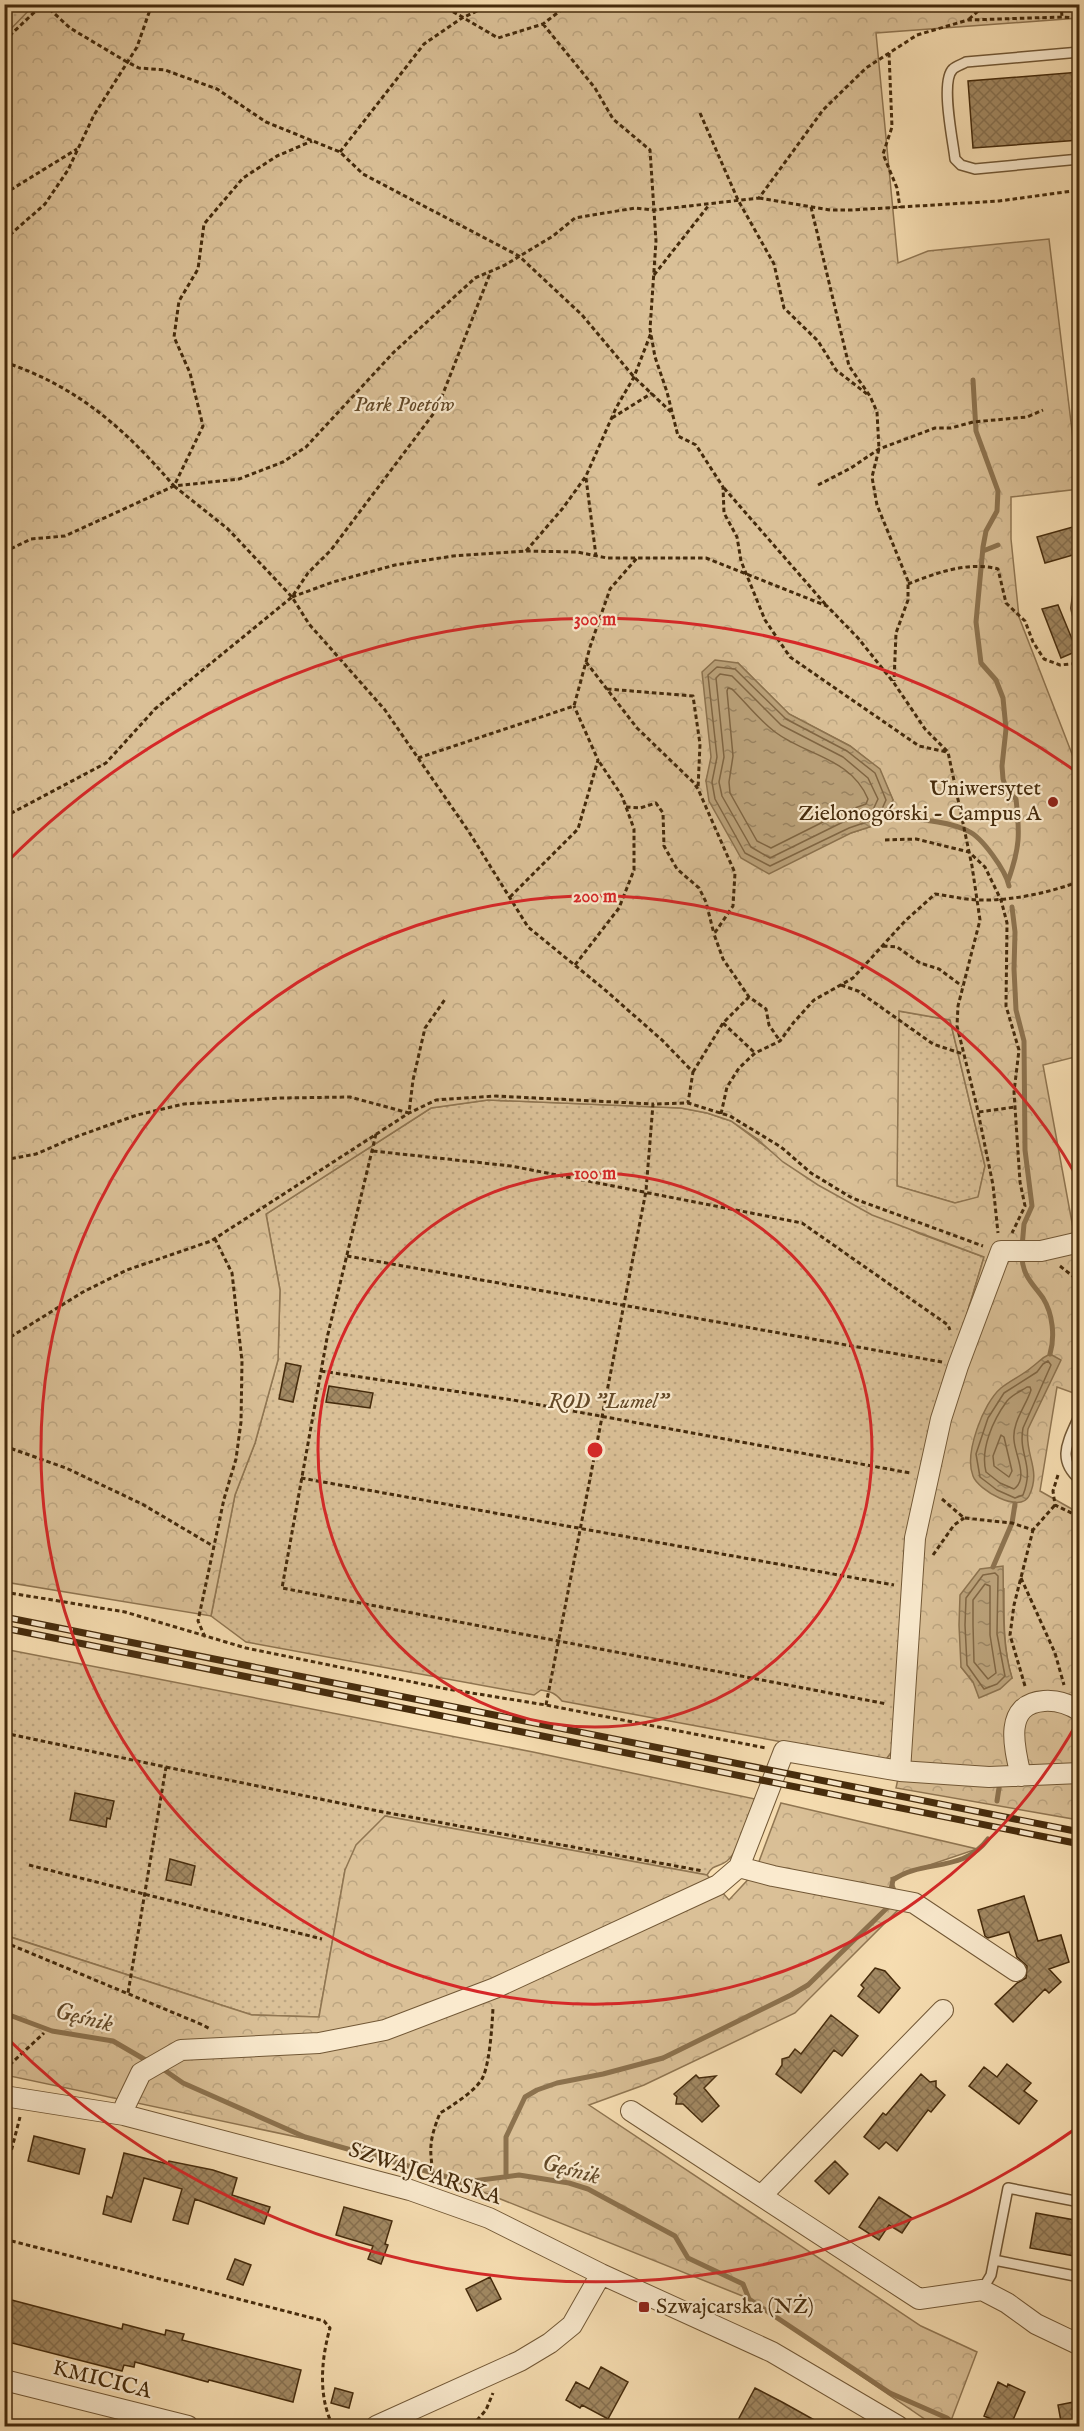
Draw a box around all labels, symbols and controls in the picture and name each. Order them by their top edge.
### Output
park label: Park Poetów [354,391,454,419]
text: 300 m [574,609,616,632]
place label: Uniwersytet Zielonogórski - Campus A [799,775,1042,828]
marker: Uniwersytet Zielonogórski - Campus A [1046,795,1060,809]
text: 200 m [573,886,617,909]
text: 100 m [574,1163,616,1186]
park label: ROD "Lumel" [548,1388,670,1416]
centre of rings [585,1440,605,1460]
water label: Gęśnik [52,1996,117,2040]
street label: SZWAJCARSKA [345,2136,506,2212]
water label: Gęśnik [538,2147,604,2193]
place label: Szwajcarska (NŻ) [656,2293,814,2321]
marker: Szwajcarska (NŻ) [637,2300,651,2314]
street label: KMICICA [49,2354,156,2406]

